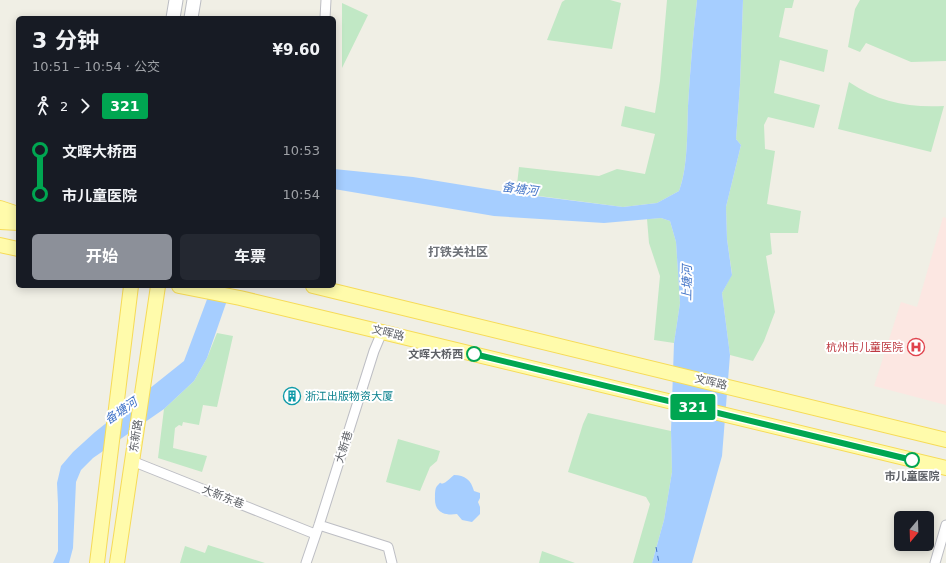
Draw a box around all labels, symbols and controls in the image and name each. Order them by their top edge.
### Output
text: 3 分钟 [32,28,99,53]
text: ¥9.60 [273,41,320,59]
text: 10:51 – 10:54 · 公交 [32,59,160,74]
icon: walk [32,95,54,117]
icon: forward [74,95,96,117]
text: 321 [110,98,140,114]
text: 2 [60,99,68,114]
text: 文晖大桥西 [62,143,137,161]
text: 10:53 [283,143,320,158]
water label: 备塘河 [501,180,541,199]
text: 市儿童医院 [62,187,137,205]
text: 10:54 [283,187,320,202]
button: 开始 [32,234,172,280]
button: 车票 [180,234,320,280]
district label: 打铁关社区 [428,245,488,259]
water label: 上塘河 [680,263,694,301]
street label: 文晖路 [370,323,406,343]
hospital icon: 杭州市儿童医院 [906,337,926,357]
place label: 杭州市儿童医院 [826,341,903,354]
marker: 文晖大桥西 [466,346,482,362]
place label: 文晖大桥西 [408,348,463,361]
street label: 文晖路 [693,372,729,392]
building icon: 浙江出版物资大厦 [282,386,302,406]
place label: 浙江出版物资大厦 [305,390,393,403]
water label: 备塘河 [102,394,141,427]
line badge: 321 [670,394,716,420]
text: 321 [678,399,708,415]
street label: 东新路 [127,419,145,453]
street label: 大新巷 [333,429,355,465]
marker: 市儿童医院 [904,452,920,468]
place label: 市儿童医院 [885,470,940,483]
street label: 大新东巷 [200,483,246,511]
north arrow [894,511,934,551]
map controls [894,511,934,551]

